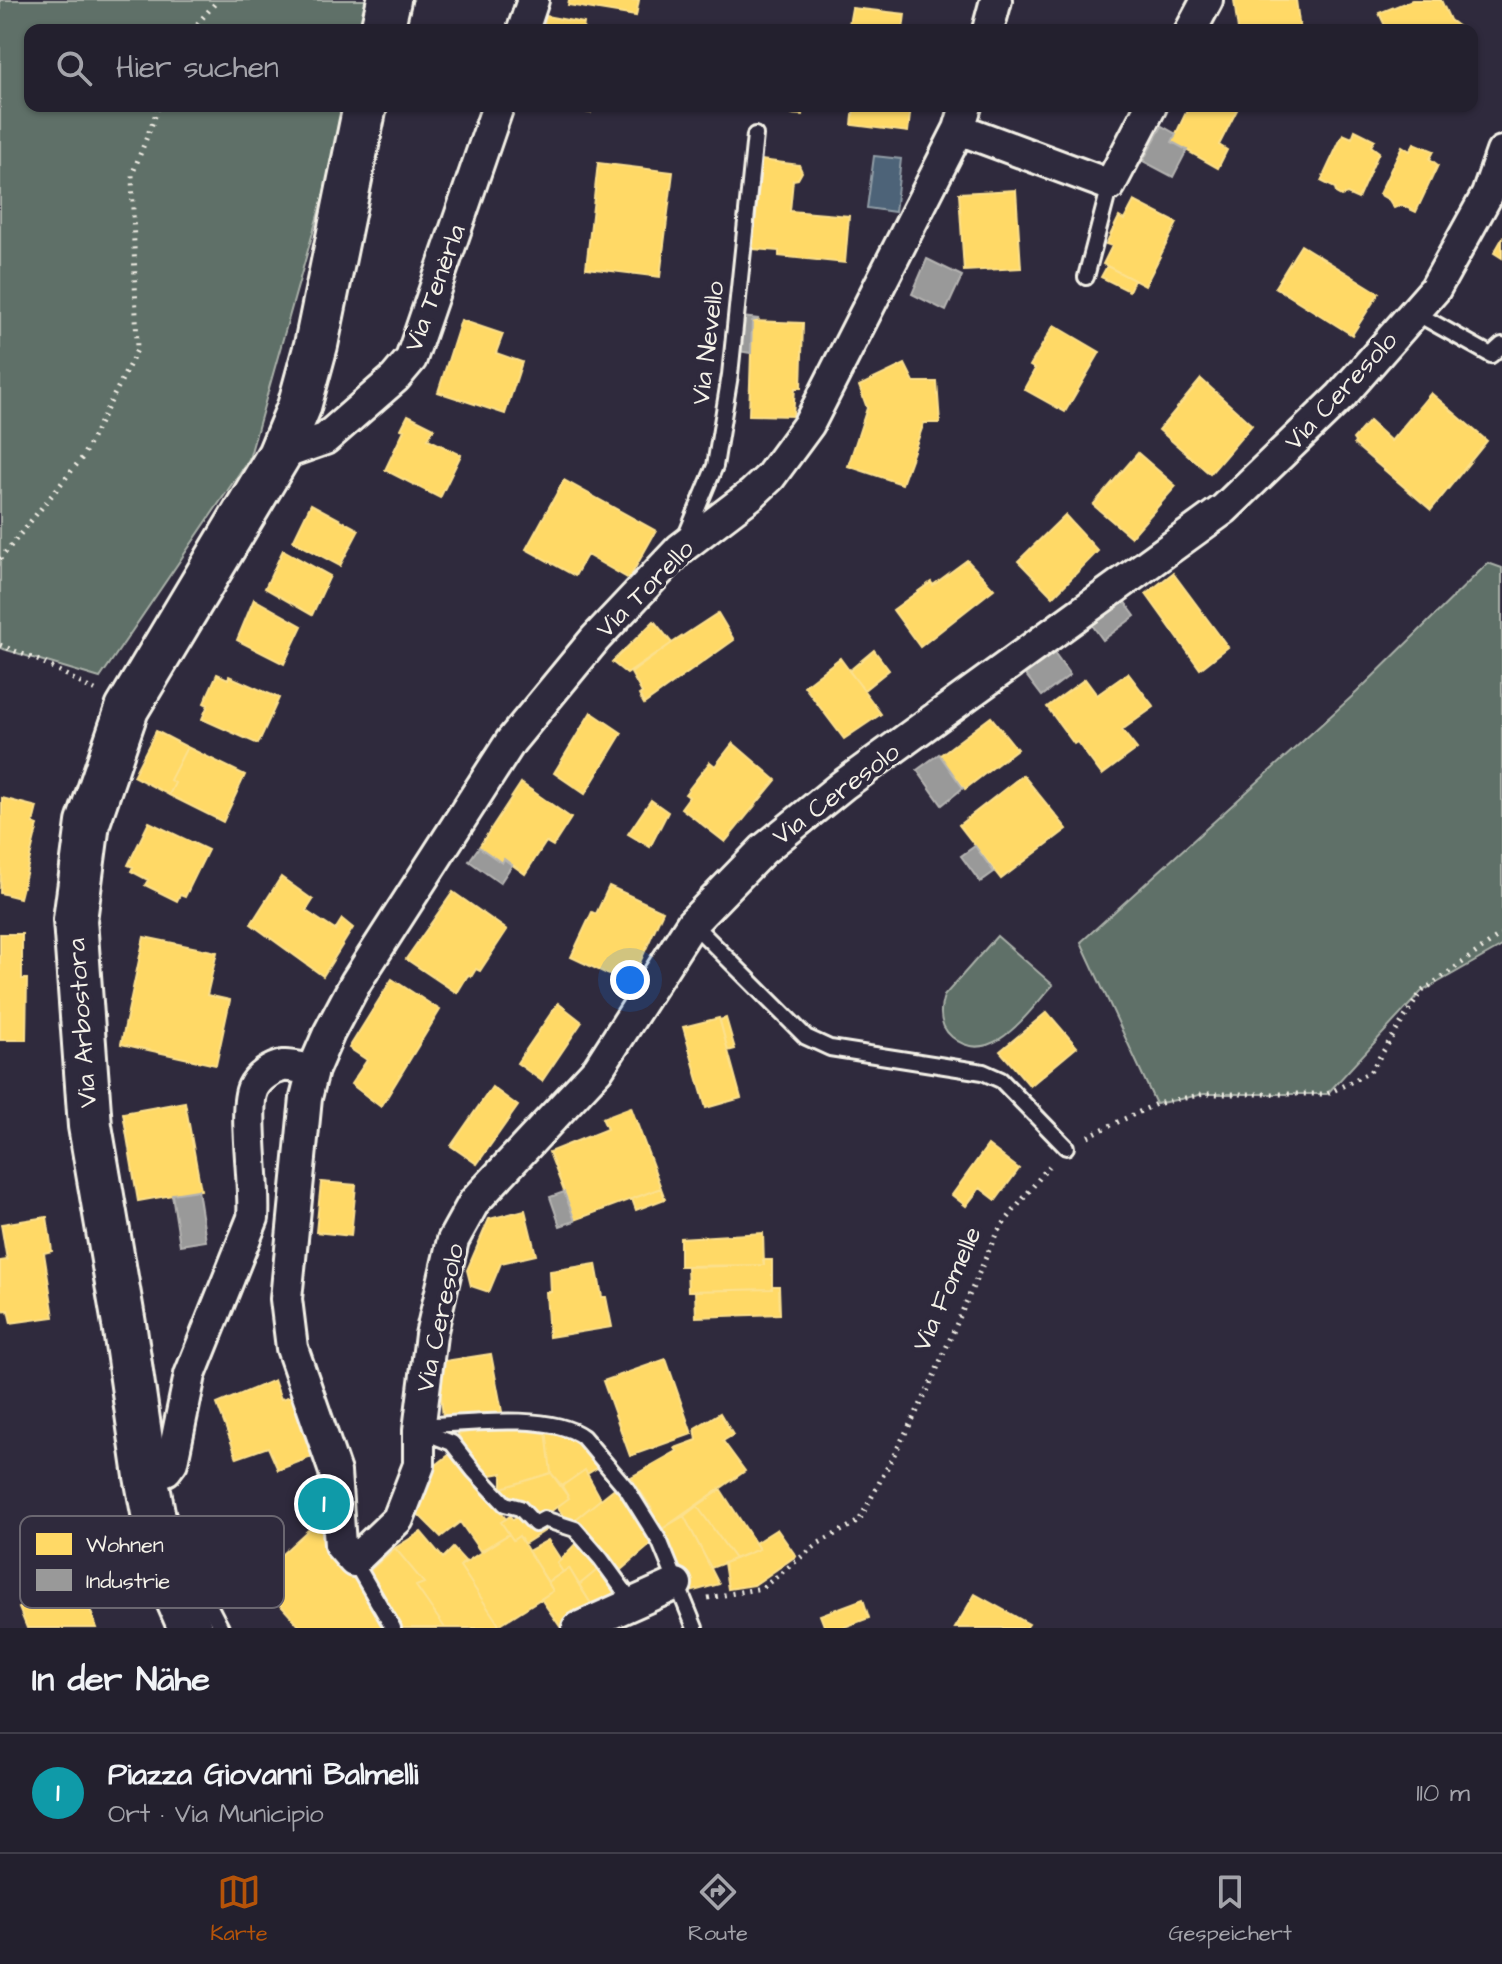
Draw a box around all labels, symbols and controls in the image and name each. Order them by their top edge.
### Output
search box [24,24,1478,112]
icon: search [52,46,96,90]
text: Hier suchen [116,47,279,89]
street label: Via Tenèrla [395,219,475,357]
street label: Via Nevello [683,279,734,407]
street label: Via Ceresolo [1276,323,1406,459]
street label: Via Torello [588,531,703,646]
street label: Via Ceresolo [765,734,907,854]
street label: Via Arbostora [58,937,106,1109]
your location [610,960,650,1000]
street label: Via Fomelle [903,1221,991,1357]
street label: Via Ceresolo [407,1240,473,1396]
pin: 1 [298,1474,350,1534]
legend [20,1516,284,1608]
text: Wohnen [86,1530,164,1561]
text: Industrie [86,1566,170,1597]
text: In der Nähe [32,1656,210,1704]
text: Piazza Giovanni Balmelli [108,1754,418,1796]
text: 1 [56,1775,60,1811]
text: 110 m [1416,1775,1470,1811]
text: Ort · Via Municipio [108,1796,324,1832]
tab: Karte [210,1870,268,1949]
tab: Route [688,1870,748,1949]
tab: Gespeichert [1168,1870,1292,1949]

